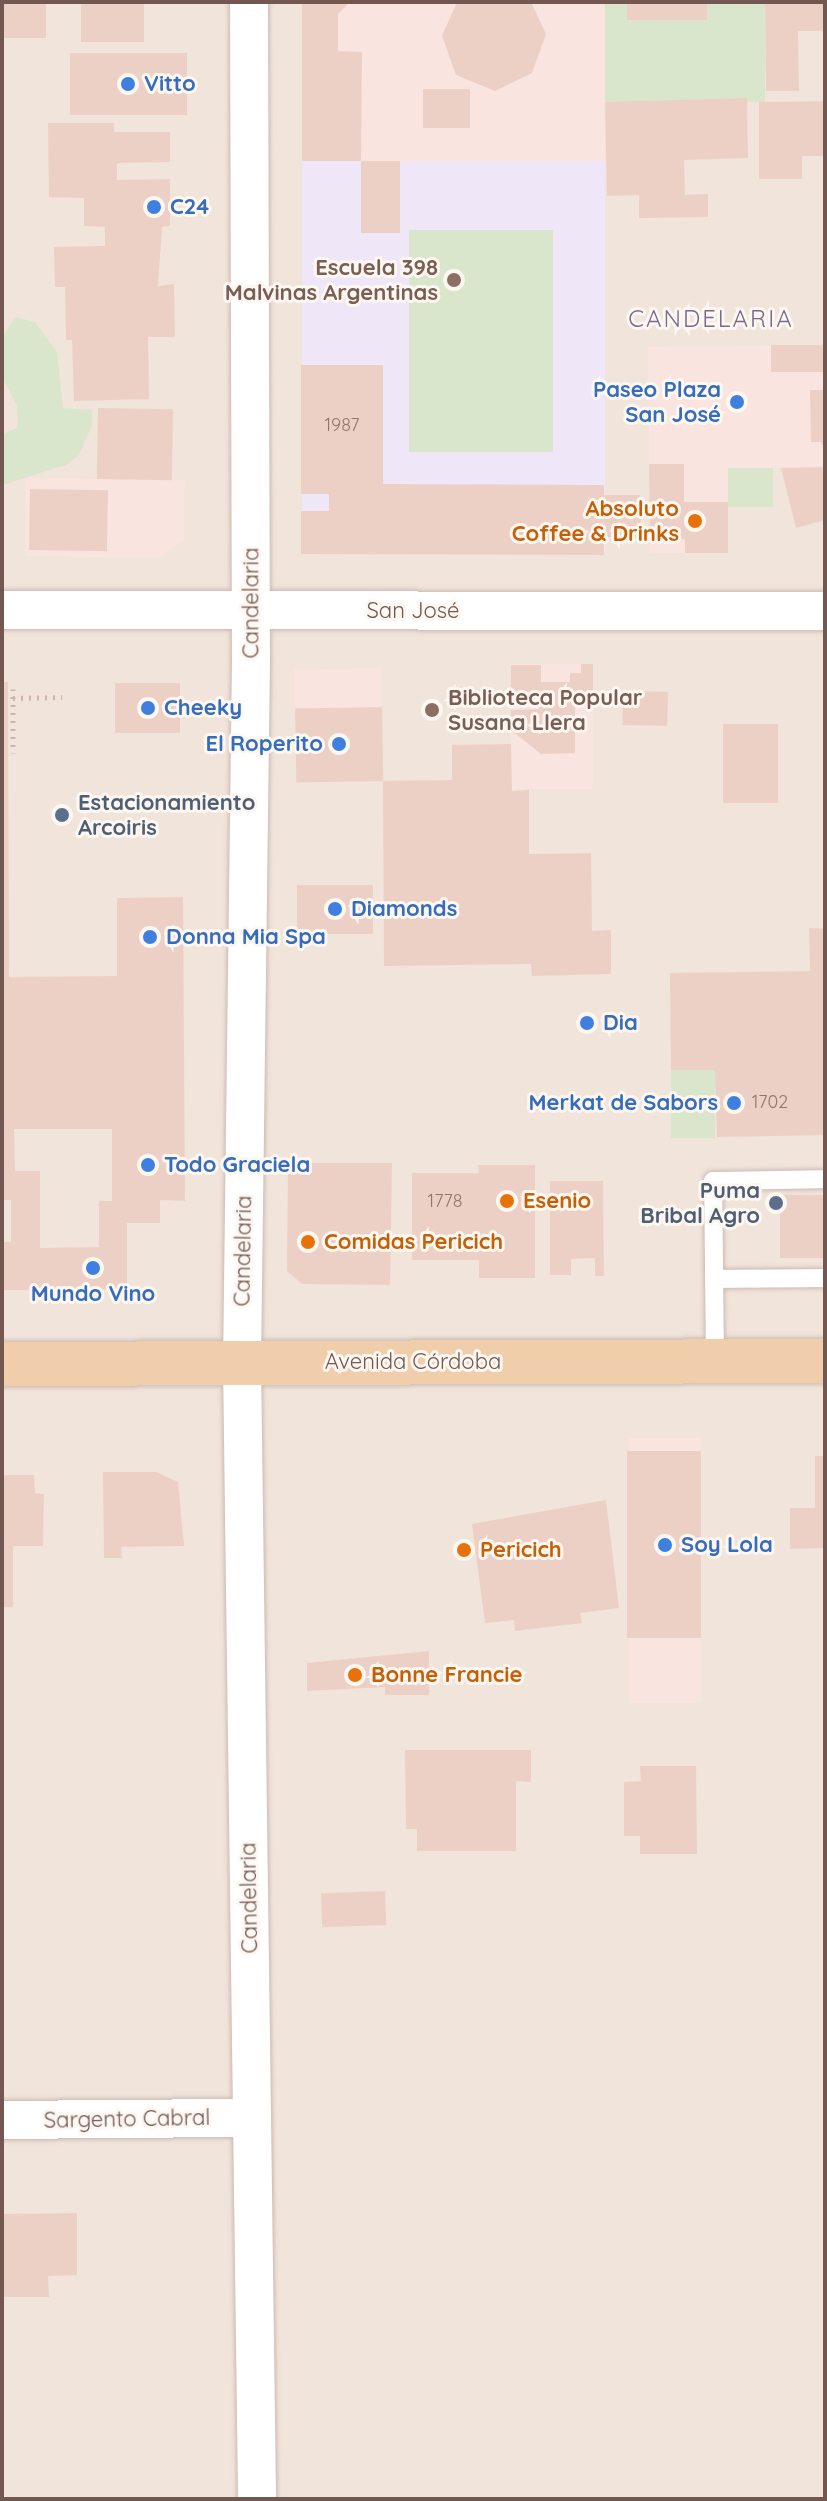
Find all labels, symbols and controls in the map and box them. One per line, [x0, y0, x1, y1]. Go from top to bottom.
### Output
place label: Vitto [144, 71, 196, 97]
marker: Vitto [119, 75, 137, 93]
place label: C24 [170, 194, 209, 220]
marker: C24 [145, 198, 163, 216]
place label: Escuela 398 Malvinas Argentinas [225, 254, 438, 306]
marker: Escuela 398 Malvinas Argentinas [445, 271, 463, 289]
district label: CANDELARIA [628, 305, 794, 333]
place label: Paseo Plaza San José [593, 376, 721, 428]
marker: Paseo Plaza San José [728, 393, 746, 411]
house number: 1987 [324, 414, 360, 436]
place label: Absoluto Coffee & Drinks [512, 495, 679, 546]
marker: Absoluto Coffee & Drinks [686, 512, 704, 530]
street label: Candelaria [238, 547, 264, 659]
street label: San José [366, 598, 460, 624]
place label: Biblioteca Popular Susana Llera [448, 684, 642, 736]
place label: Cheeky [164, 695, 242, 721]
marker: Cheeky [139, 699, 157, 717]
marker: Biblioteca Popular Susana Llera [423, 701, 441, 719]
place label: El Roperito [205, 731, 323, 757]
marker: El Roperito [330, 735, 348, 753]
place label: Estacionamiento Arcoiris [78, 789, 255, 840]
marker: Estacionamiento Arcoiris [53, 806, 71, 824]
place label: Diamonds [351, 896, 457, 922]
marker: Diamonds [326, 900, 344, 918]
place label: Donna Mia Spa [166, 924, 326, 950]
marker: Donna Mia Spa [141, 928, 159, 946]
place label: Dia [603, 1010, 638, 1036]
marker: Dia [578, 1014, 596, 1032]
place label: Merkat de Sabors [528, 1090, 718, 1116]
house number: 1702 [752, 1091, 788, 1113]
marker: Merkat de Sabors [725, 1094, 743, 1112]
place label: Todo Graciela [164, 1152, 310, 1178]
marker: Todo Graciela [139, 1156, 157, 1174]
place label: Puma Bribal Agro [640, 1177, 760, 1228]
place label: Esenio [523, 1188, 591, 1214]
house number: 1778 [428, 1190, 462, 1212]
marker: Esenio [498, 1192, 516, 1210]
marker: Puma Bribal Agro [767, 1194, 785, 1212]
street label: Candelaria [229, 1195, 257, 1307]
place label: Comidas Pericich [324, 1229, 503, 1255]
marker: Comidas Pericich [299, 1233, 317, 1251]
marker: Mundo Vino [84, 1259, 102, 1277]
place label: Mundo Vino [31, 1281, 155, 1307]
street label: Avenida Córdoba [325, 1349, 501, 1375]
place label: Soy Lola [681, 1532, 773, 1558]
marker: Soy Lola [656, 1536, 674, 1554]
place label: Pericich [480, 1537, 562, 1563]
marker: Pericich [455, 1541, 473, 1559]
place label: Bonne Francie [371, 1662, 522, 1688]
marker: Bonne Francie [346, 1666, 364, 1684]
street label: Candelaria [235, 1842, 263, 1954]
street label: Sargento Cabral [44, 2104, 210, 2134]

